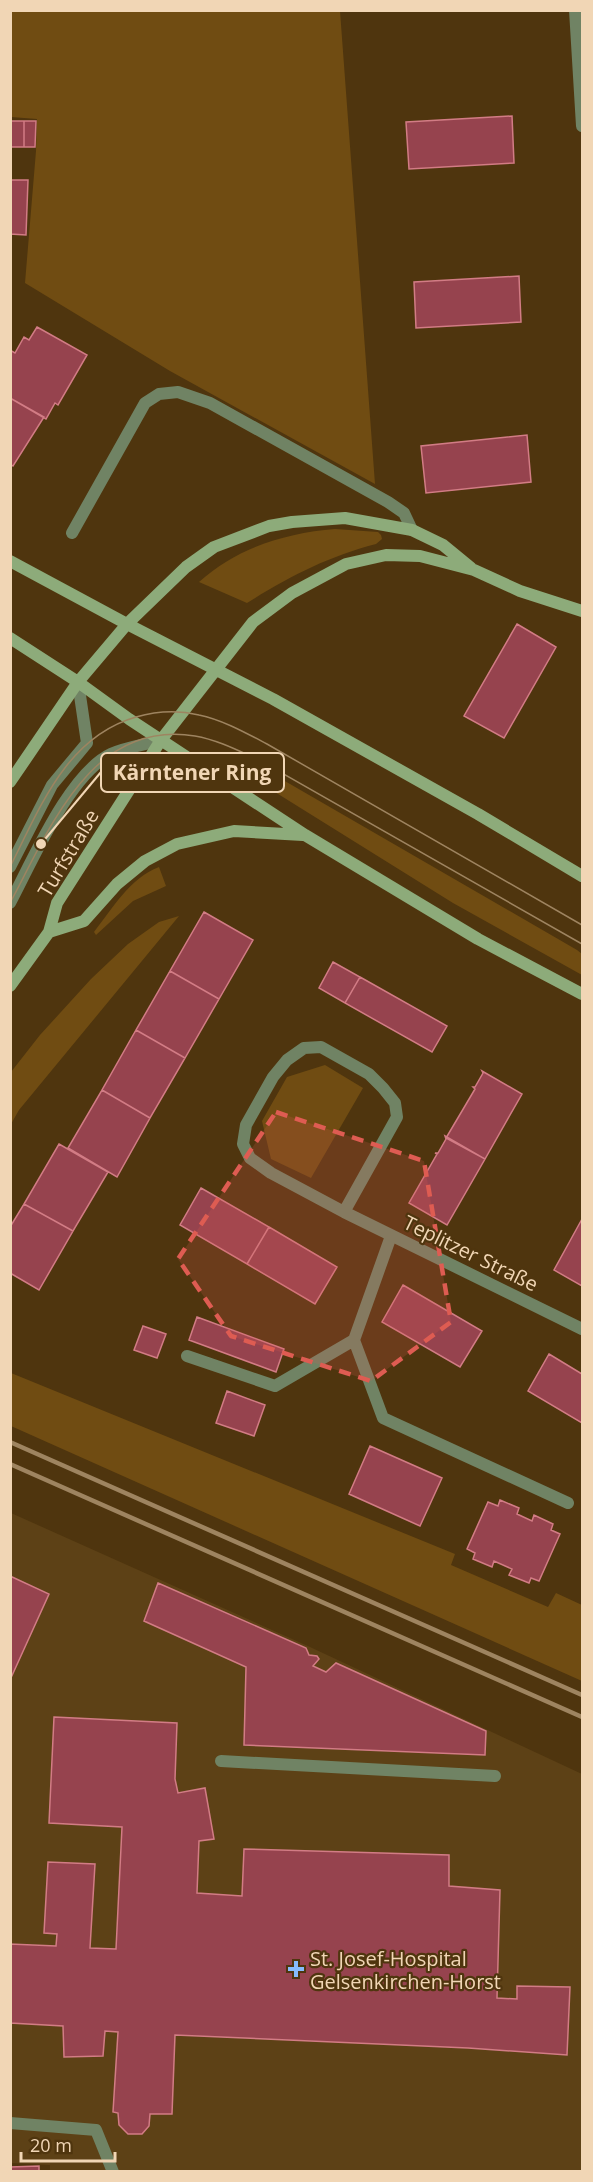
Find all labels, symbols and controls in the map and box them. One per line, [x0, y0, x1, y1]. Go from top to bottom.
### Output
callout: Kärntener Ring [101, 753, 284, 792]
text: Kärntener Ring [113, 758, 271, 786]
street label: Turfstraße [31, 804, 105, 902]
street label: Teplitzer Straße [399, 1209, 543, 1297]
place label: St. Josef-Hospital Gelsenkirchen-Horst [310, 1945, 501, 1995]
marker: St. Josef-Hospital Gelsenkirchen-Horst [287, 1960, 305, 1978]
scale bar [21, 2125, 116, 2163]
text: 20 m [30, 2133, 72, 2157]

